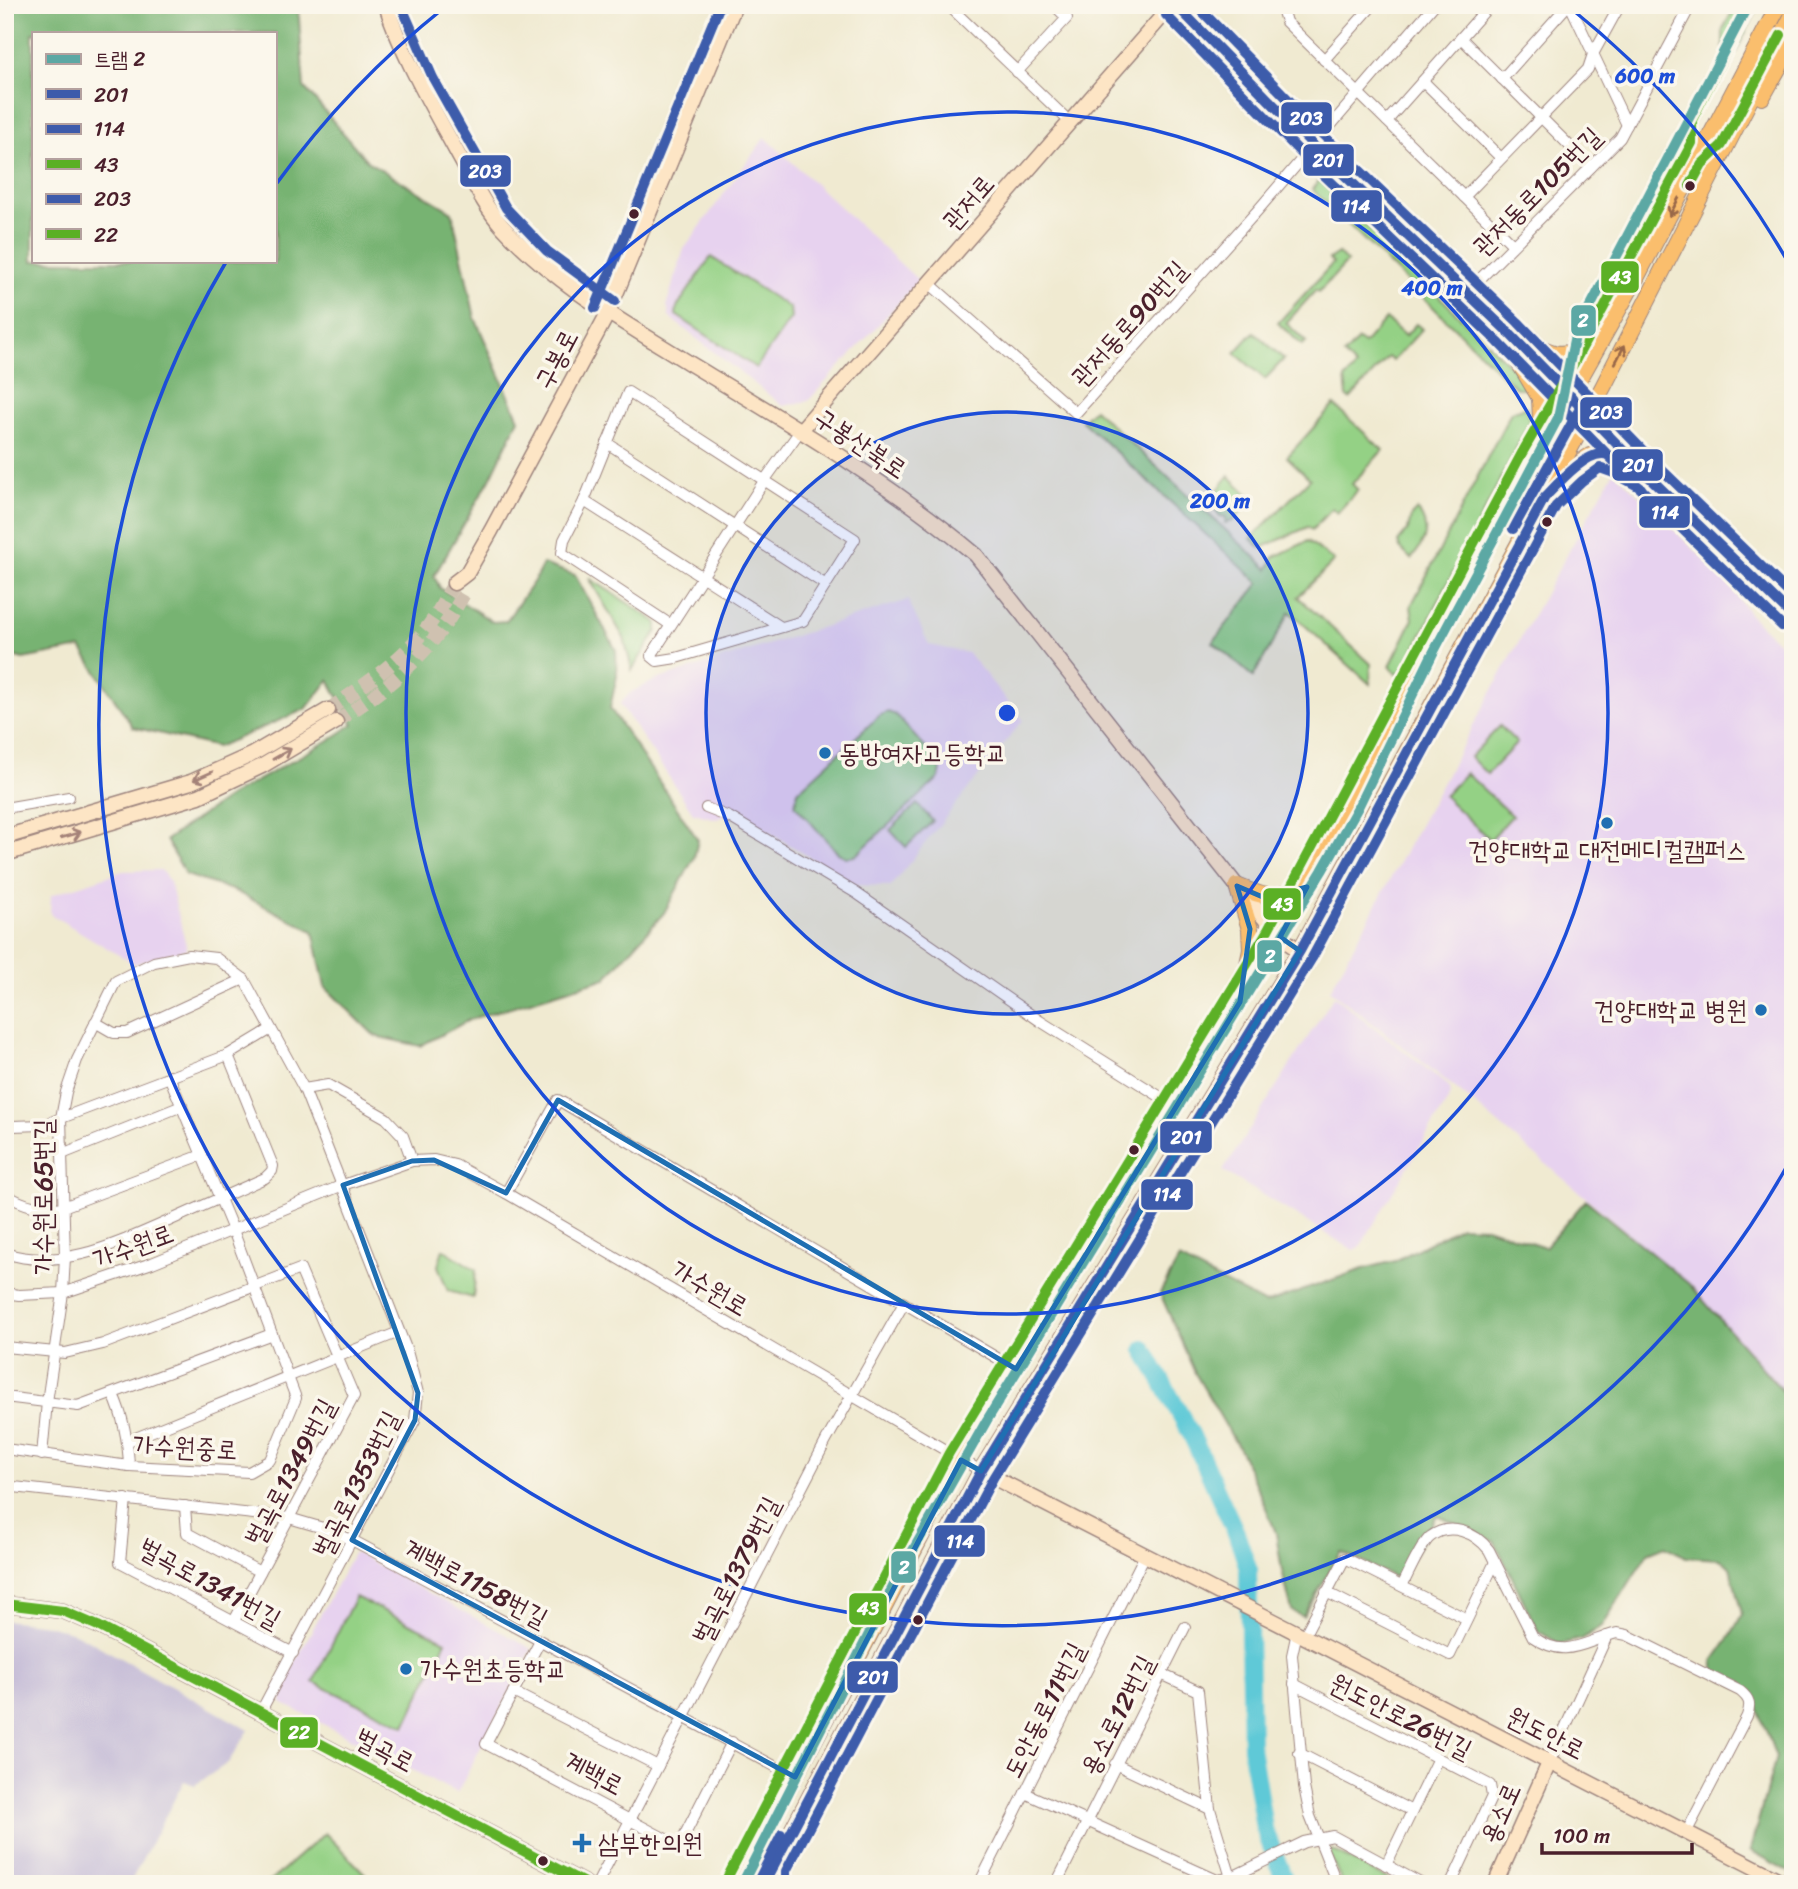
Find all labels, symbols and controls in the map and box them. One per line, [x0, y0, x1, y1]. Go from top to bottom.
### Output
legend [32, 32, 276, 262]
text: 트램 2 [94, 40, 145, 78]
text: 600 m [1614, 57, 1676, 95]
text: 201 [94, 76, 128, 114]
line badge: 203 [1280, 101, 1333, 135]
text: 203 [1288, 102, 1323, 135]
text: 114 [94, 110, 125, 148]
street label: 관저동로105번길 [1461, 115, 1613, 267]
line badge: 201 [1302, 143, 1355, 177]
text: 201 [1311, 144, 1344, 177]
text: 43 [94, 146, 119, 184]
line badge: 203 [459, 154, 512, 188]
text: 203 [467, 155, 502, 188]
street label: 관저로 [930, 163, 1006, 241]
unlabelled marker [1683, 179, 1697, 193]
text: 203 [94, 180, 131, 218]
line badge: 114 [1330, 189, 1383, 223]
text: 114 [1342, 190, 1370, 223]
one-way arrow [1667, 196, 1681, 216]
unlabelled marker [627, 207, 641, 221]
text: 22 [94, 216, 118, 254]
street label: 관저동로90번길 [1059, 249, 1199, 397]
line badge: 43 [1600, 260, 1640, 294]
text: 43 [1608, 261, 1632, 294]
text: 400 m [1400, 269, 1463, 307]
line badge: 2 [1570, 304, 1597, 337]
text: 2 [1577, 304, 1589, 337]
street label: 구봉로 [521, 320, 591, 398]
one-way arrow [1614, 344, 1627, 365]
street label: 구봉산북로 [805, 395, 917, 491]
line badge: 203 [1579, 396, 1633, 429]
text: 203 [1588, 396, 1623, 429]
line badge: 201 [1611, 448, 1664, 482]
text: 201 [1621, 449, 1654, 482]
text: 200 m [1189, 482, 1251, 520]
line badge: 114 [1638, 495, 1691, 529]
text: 114 [1651, 496, 1679, 529]
unlabelled marker [1540, 515, 1554, 529]
centre of rings [995, 701, 1019, 725]
place label: 동방여자고등학교 [839, 730, 1006, 776]
marker: 동방여자고등학교 [817, 745, 833, 761]
one-way arrow [272, 747, 292, 761]
one-way arrow [193, 770, 214, 783]
marker: 건양대학교 대전메디컬캠퍼스 [1599, 815, 1615, 831]
place label: 건양대학교 대전메디컬캠퍼스 [1468, 827, 1746, 873]
one-way arrow [59, 828, 82, 841]
line badge: 43 [1262, 887, 1302, 921]
text: 43 [1270, 888, 1294, 921]
line badge: 2 [1256, 939, 1283, 973]
text: 2 [1264, 940, 1276, 973]
place label: 건양대학교 병원 [1594, 987, 1747, 1033]
marker: 건양대학교 병원 [1753, 1002, 1769, 1018]
street label: 가수원로65번길 [20, 1119, 66, 1275]
line badge: 201 [1159, 1120, 1213, 1154]
text: 201 [1169, 1121, 1202, 1154]
unlabelled marker [1127, 1143, 1141, 1157]
line badge: 114 [1140, 1178, 1194, 1211]
text: 114 [1153, 1178, 1181, 1211]
street label: 가수원로 [86, 1210, 180, 1282]
street label: 가수원로 [662, 1247, 758, 1329]
street label: 벌곡로1349번길 [232, 1390, 348, 1554]
street label: 벌곡로1353번길 [299, 1402, 413, 1566]
street label: 가수원중로 [132, 1421, 238, 1473]
street label: 벌곡로1379번길 [679, 1488, 793, 1652]
line badge: 114 [933, 1524, 986, 1558]
street label: 벌곡로1341번길 [130, 1525, 290, 1641]
street label: 계백로1158번길 [395, 1525, 557, 1641]
text: 114 [946, 1525, 974, 1558]
line badge: 2 [890, 1550, 917, 1584]
text: 2 [898, 1551, 910, 1584]
line badge: 43 [848, 1592, 888, 1626]
text: 43 [856, 1592, 880, 1625]
unlabelled marker [911, 1613, 925, 1627]
street label: 도안동로11번길 [990, 1634, 1098, 1786]
place label: 가수원초등학교 [420, 1646, 566, 1692]
street label: 용소로12번길 [1067, 1646, 1167, 1784]
line badge: 201 [846, 1660, 899, 1694]
street label: 원도안로26번길 [1321, 1660, 1481, 1772]
marker: 가수원초등학교 [398, 1661, 414, 1677]
text: 201 [856, 1661, 889, 1694]
street label: 원도안로 [1498, 1694, 1594, 1772]
street label: 벌곡로 [346, 1715, 424, 1785]
line badge: 22 [279, 1716, 319, 1749]
text: 22 [287, 1716, 310, 1749]
street label: 계백로 [555, 1738, 633, 1808]
street label: 용소로 [1466, 1775, 1534, 1851]
scale bar [1542, 1812, 1693, 1856]
text: 100 m [1553, 1817, 1610, 1855]
place label: 삼부한의원 [598, 1820, 703, 1866]
marker: 삼부한의원 [572, 1833, 592, 1853]
unlabelled marker [536, 1854, 550, 1868]

